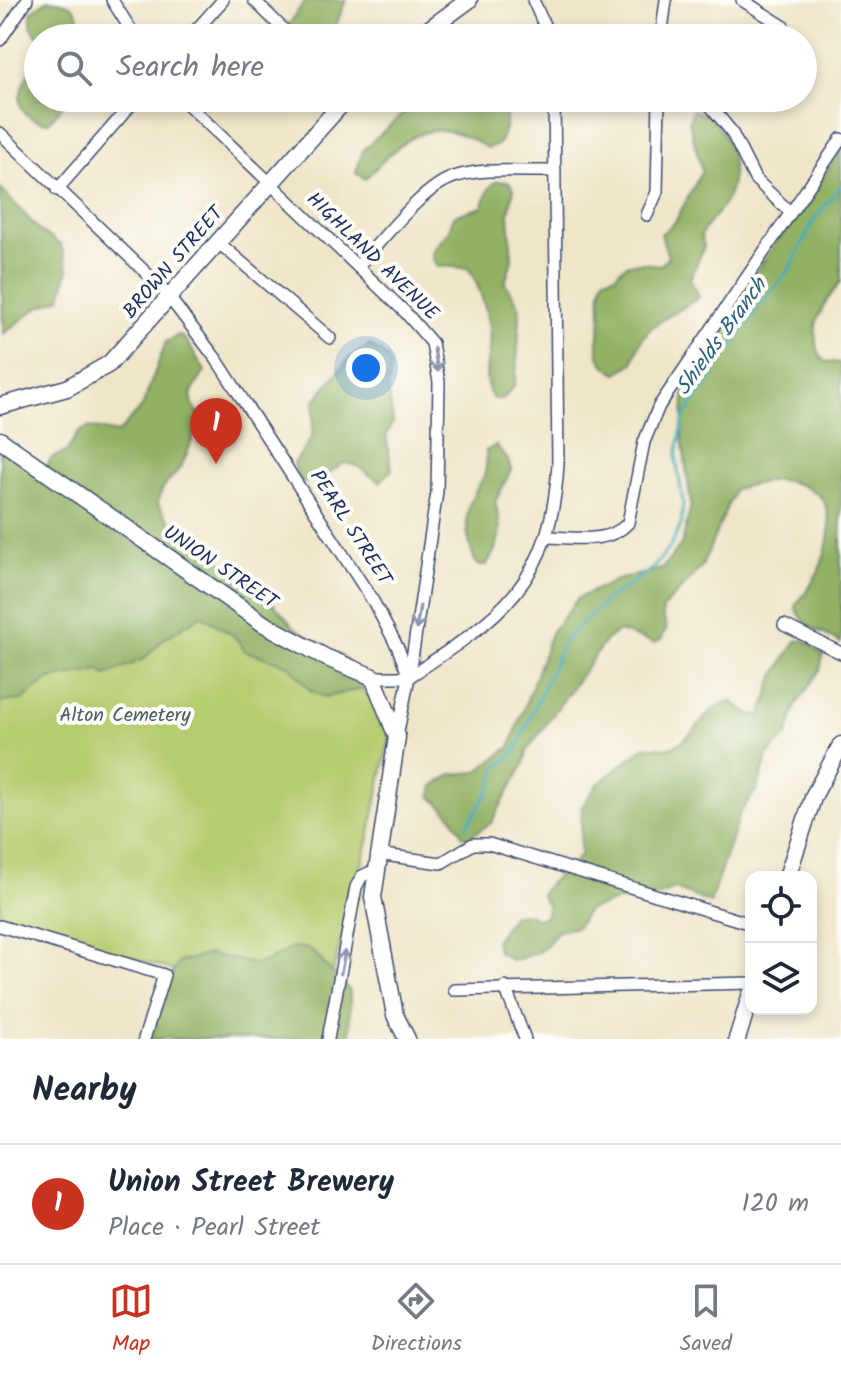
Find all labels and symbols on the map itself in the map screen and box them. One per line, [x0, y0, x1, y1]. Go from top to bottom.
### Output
street label: HIGHLAND AVENUE [298, 185, 447, 330]
street label: BROWN STREET [116, 198, 234, 327]
water label: Shields Branch [667, 269, 778, 403]
one-way arrow [429, 347, 444, 372]
your location [346, 348, 386, 388]
pin: 1 [190, 398, 242, 464]
street label: PEARL STREET [301, 464, 401, 594]
street label: UNION STREET [156, 518, 286, 620]
one-way arrow [410, 605, 425, 630]
park label: Alton Cemetery [59, 700, 191, 732]
one-way arrow [336, 950, 351, 976]

